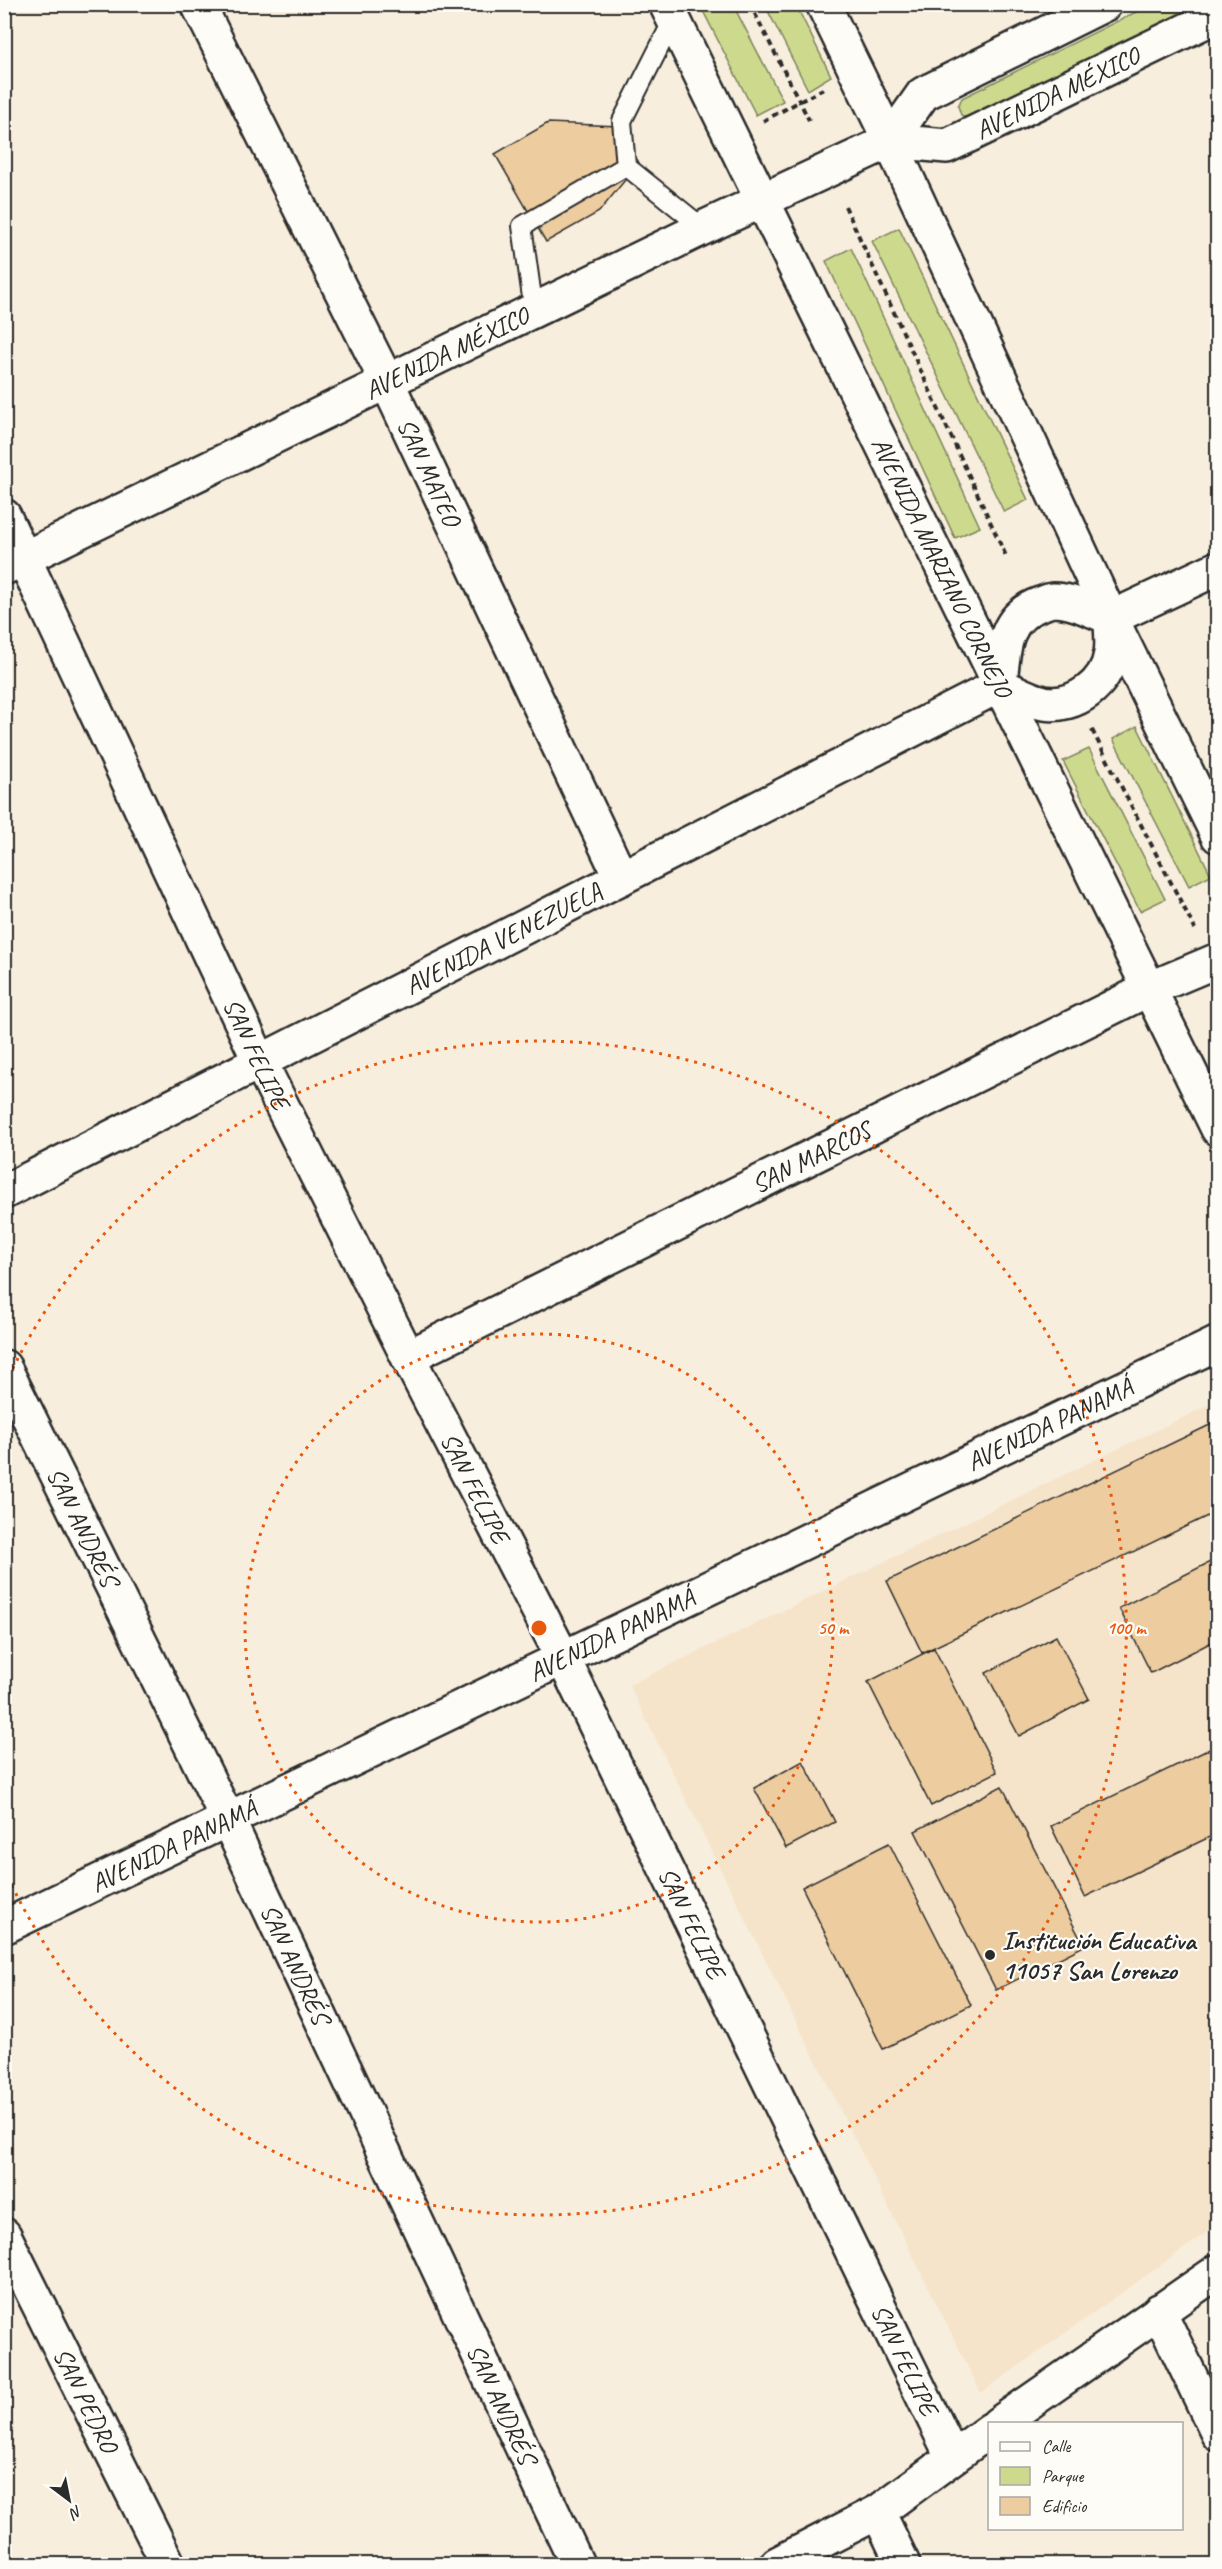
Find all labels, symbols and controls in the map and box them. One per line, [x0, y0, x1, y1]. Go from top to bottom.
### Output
street label: AVENIDA MÉXICO [970, 38, 1148, 147]
street label: AVENIDA MÉXICO [359, 298, 537, 407]
street label: SAN MATEO [389, 413, 470, 534]
street label: AVENIDA MARIANO CORNEJO [864, 432, 1021, 705]
street label: AVENIDA VENEZUELA [399, 874, 608, 1002]
street label: SAN FELIPE [215, 993, 299, 1118]
street label: SAN MARCOS [746, 1112, 880, 1201]
street label: AVENIDA PANAMÁ [961, 1369, 1141, 1479]
street label: SAN FELIPE [433, 1427, 518, 1551]
street label: SAN ANDRÉS [39, 1462, 128, 1597]
street label: AVENIDA PANAMÁ [523, 1580, 703, 1689]
text: 50 m [818, 1617, 850, 1639]
text: 100 m [1107, 1617, 1147, 1639]
centre of rings [529, 1618, 549, 1638]
street label: AVENIDA PANAMÁ [85, 1791, 265, 1900]
street label: SAN FELIPE [651, 1862, 734, 1987]
street label: SAN ANDRÉS [253, 1899, 339, 2034]
place label: Institución Educativa 11057 San Lorenzo [1002, 1924, 1198, 1987]
marker: Institución Educativa 11057 San Lorenzo [983, 1948, 997, 1962]
street label: SAN FELIPE [863, 2299, 947, 2424]
street label: SAN ANDRÉS [459, 2339, 546, 2474]
street label: SAN PEDRO [46, 2342, 127, 2461]
legend [988, 2422, 1183, 2530]
text: Calle [1042, 2435, 1071, 2457]
text: Parque [1042, 2465, 1084, 2487]
north arrow [39, 2470, 99, 2530]
text: Edificio [1042, 2495, 1088, 2517]
text: N [64, 2501, 86, 2525]

